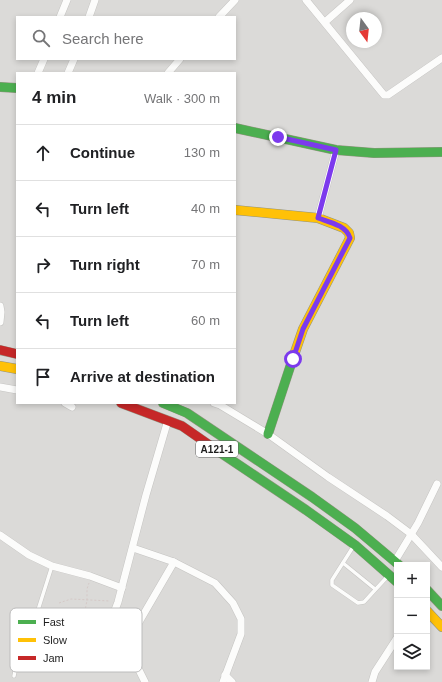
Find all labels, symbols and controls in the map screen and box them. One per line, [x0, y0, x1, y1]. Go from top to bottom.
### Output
north arrow [346, 12, 382, 48]
search box [16, 16, 236, 60]
icon: search [30, 27, 52, 49]
text: Search here [62, 30, 144, 47]
text: 4 min [32, 88, 76, 107]
text: Walk · 300 m [144, 91, 220, 106]
route end [269, 128, 287, 146]
icon: ahead [32, 142, 54, 164]
text: Continue [70, 144, 135, 161]
text: 130 m [184, 145, 220, 160]
icon: left [32, 198, 54, 220]
text: Turn left [70, 200, 129, 217]
text: 40 m [191, 201, 220, 216]
icon: right [32, 254, 54, 276]
text: Turn right [70, 256, 140, 273]
text: 70 m [191, 257, 220, 272]
icon: left [32, 310, 54, 332]
text: Turn left [70, 312, 129, 329]
text: 60 m [191, 313, 220, 328]
route start [284, 350, 302, 368]
icon: arrive [32, 366, 54, 388]
text: Arrive at destination [70, 368, 215, 385]
road number: A121-1 [196, 441, 238, 457]
map controls [394, 562, 430, 670]
button: + [394, 562, 430, 598]
button: − [394, 598, 430, 634]
legend [10, 608, 142, 672]
text: Fast [43, 616, 64, 628]
text: Slow [43, 634, 67, 646]
button: layers [394, 634, 430, 670]
text: Jam [43, 652, 64, 664]

